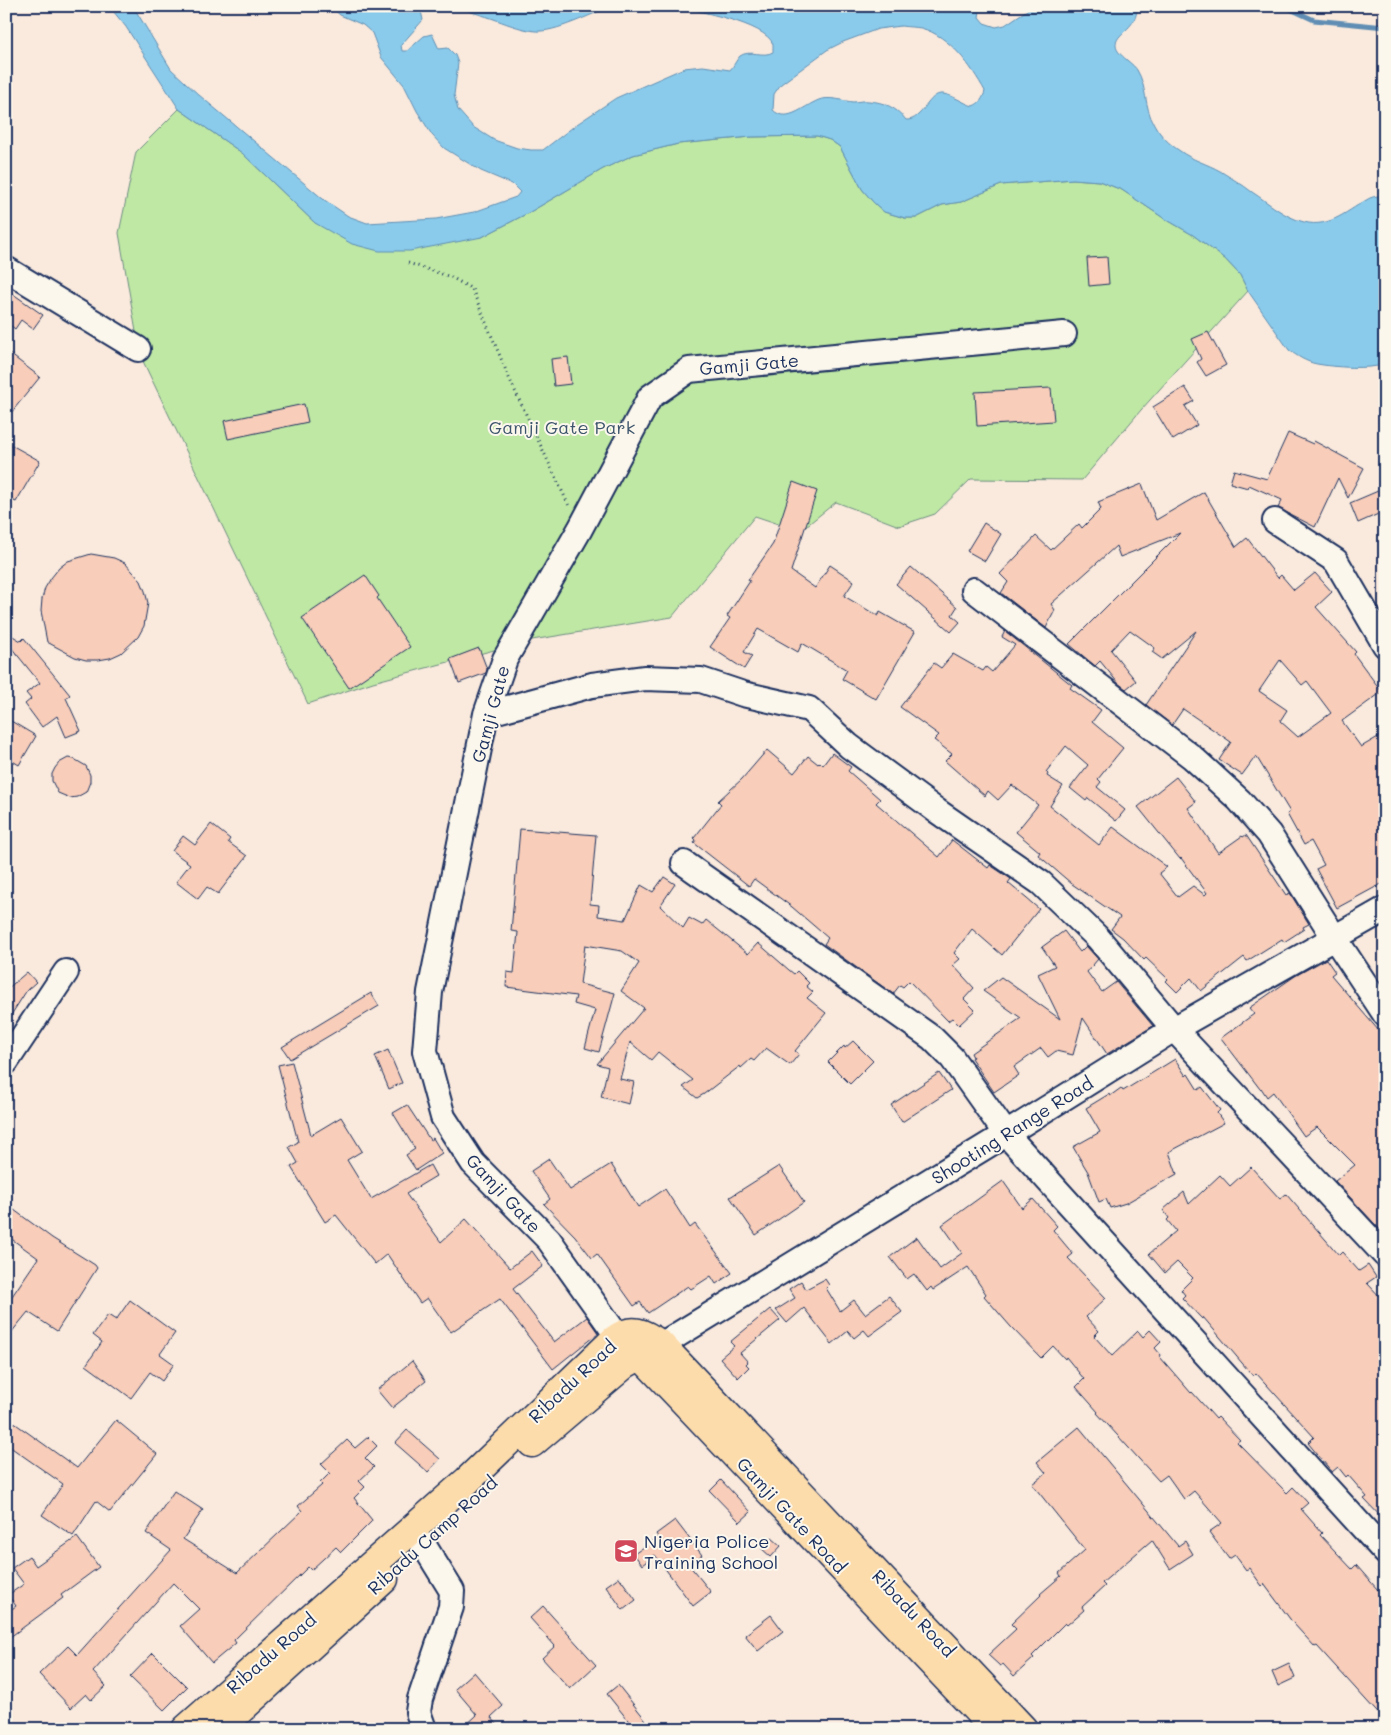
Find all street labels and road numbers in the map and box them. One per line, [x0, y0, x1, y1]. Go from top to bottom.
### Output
street label: Gamji Gate [698, 348, 800, 380]
street label: Gamji Gate [465, 663, 515, 765]
street label: Shooting Range Road [927, 1071, 1097, 1189]
street label: Gamji Gate [461, 1148, 547, 1238]
street label: Ribadu Road [523, 1334, 621, 1428]
street label: Gamji Gate Road [732, 1452, 852, 1578]
street label: Ribadu Camp Road [362, 1470, 502, 1600]
street label: Ribadu Road [867, 1564, 961, 1662]
street label: Ribadu Road [221, 1607, 321, 1699]

